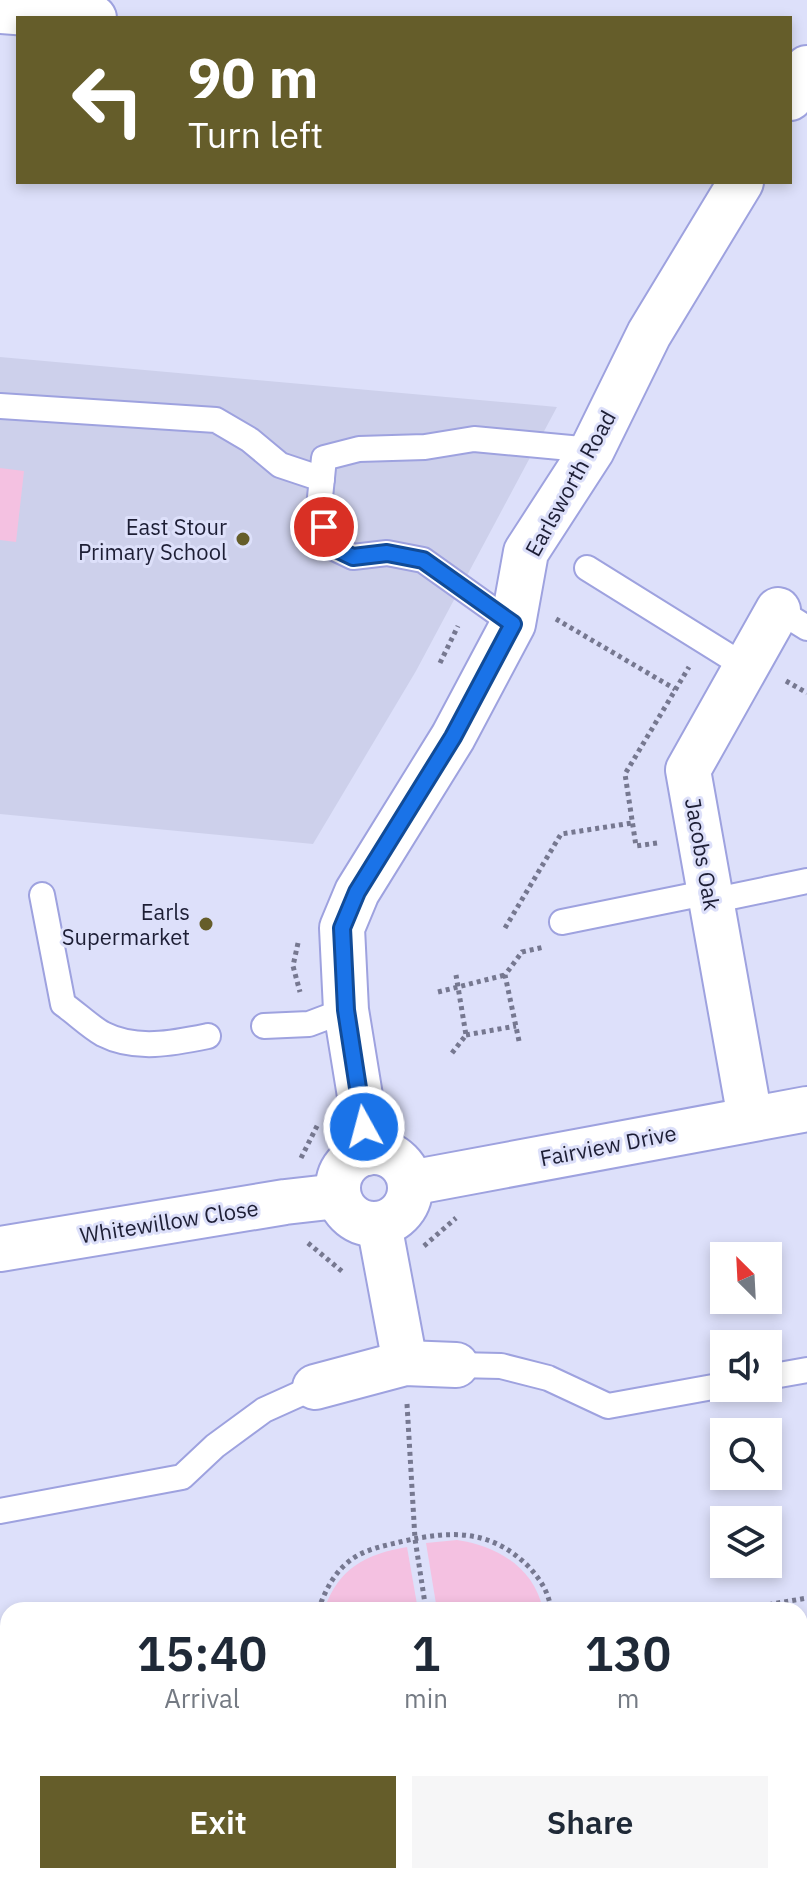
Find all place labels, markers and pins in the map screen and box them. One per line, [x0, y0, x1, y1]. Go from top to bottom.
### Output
pin [290, 493, 358, 561]
place label: East Stour Primary School [78, 512, 227, 566]
marker: East Stour Primary School [234, 530, 252, 548]
place label: Earls Supermarket [62, 897, 190, 951]
marker: Earls Supermarket [197, 915, 215, 933]

